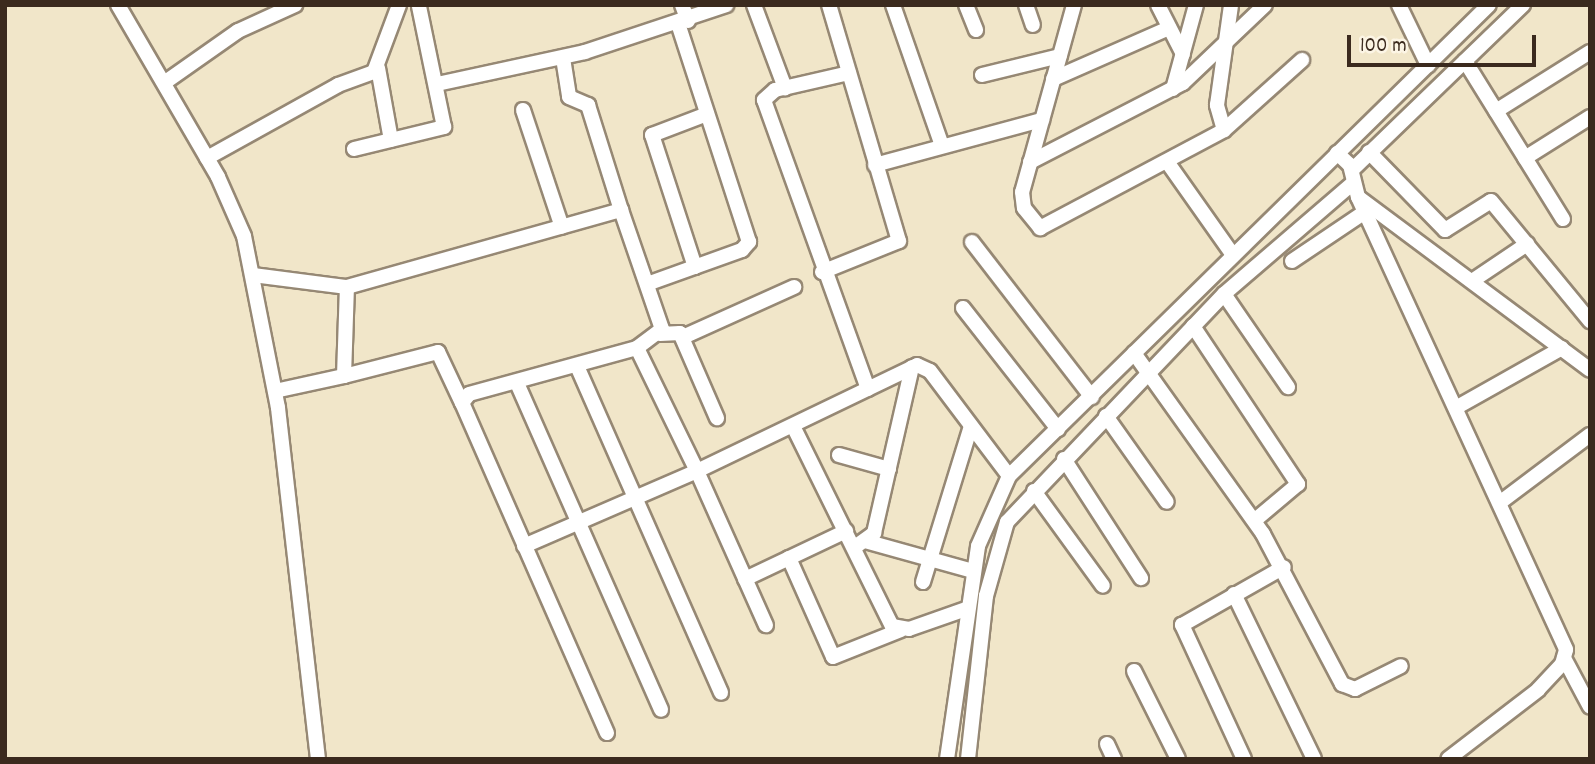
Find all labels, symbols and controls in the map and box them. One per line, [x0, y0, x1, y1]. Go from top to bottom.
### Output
scale bar [1350, 21, 1539, 65]
text: 100 m [1360, 32, 1407, 62]

